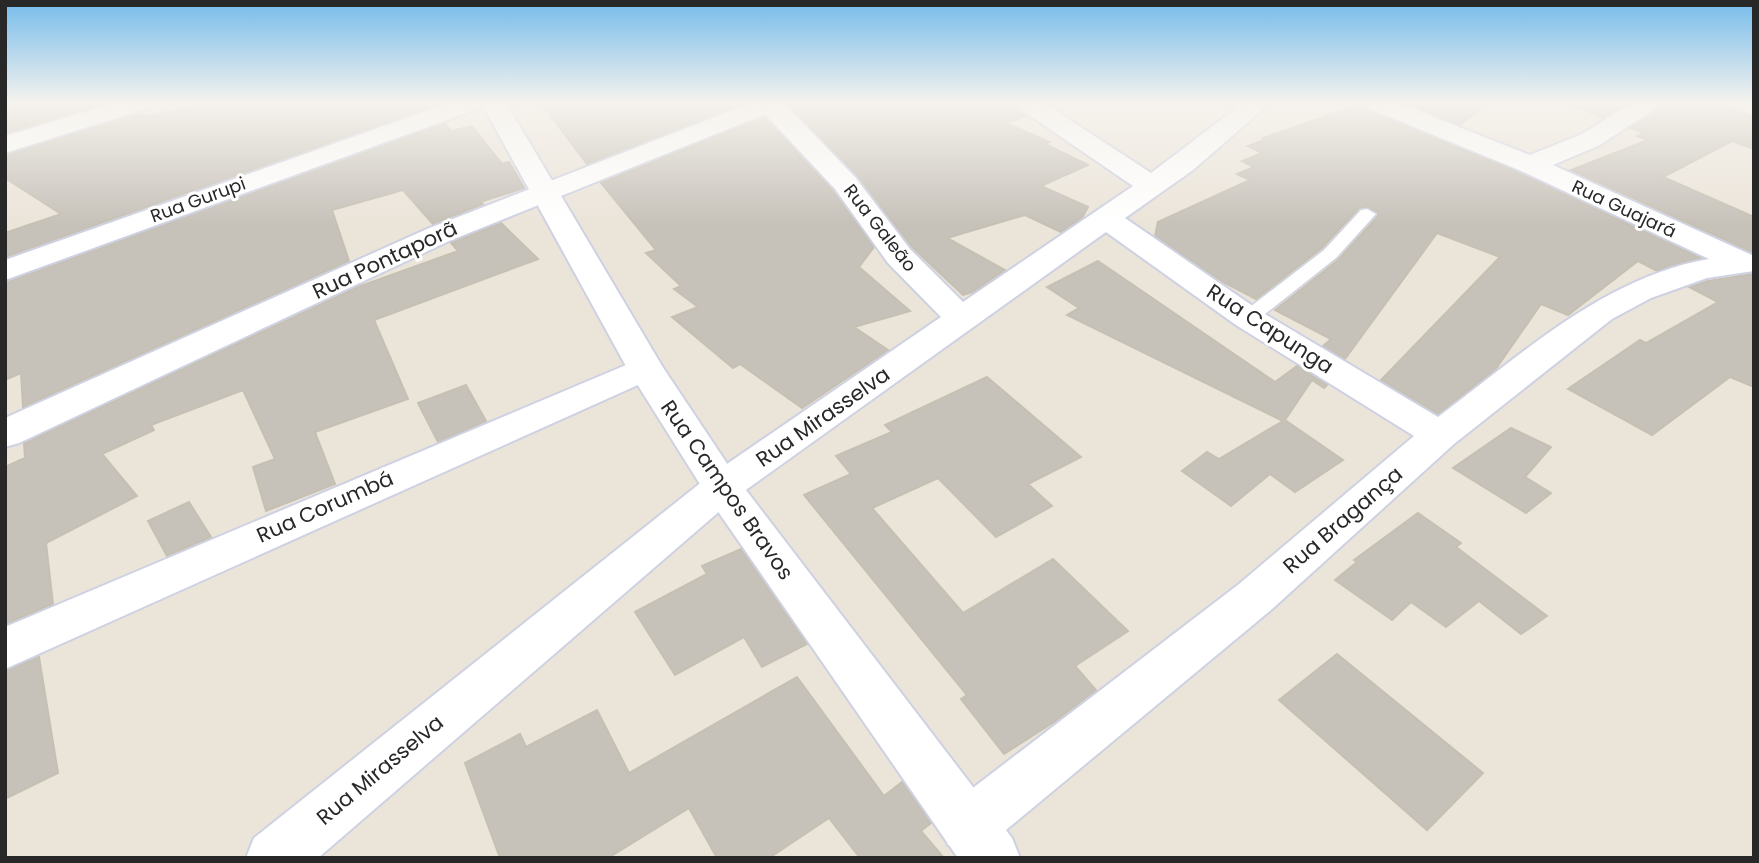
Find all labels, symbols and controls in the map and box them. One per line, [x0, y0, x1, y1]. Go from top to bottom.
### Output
street label: Rua Gurupi [147, 171, 249, 228]
street label: Rua Guajará [1568, 173, 1681, 244]
street label: Rua Galeão [838, 179, 923, 277]
street label: Rua Pontaporã [308, 213, 462, 306]
street label: Rua Capunga [1201, 277, 1339, 380]
street label: Rua Mirasselva [750, 360, 895, 474]
street label: Rua Campos Bravos [654, 394, 800, 585]
street label: Rua Bragança [1277, 460, 1409, 580]
street label: Rua Corumbá [252, 463, 398, 550]
street label: Rua Mirasselva [310, 708, 449, 831]

